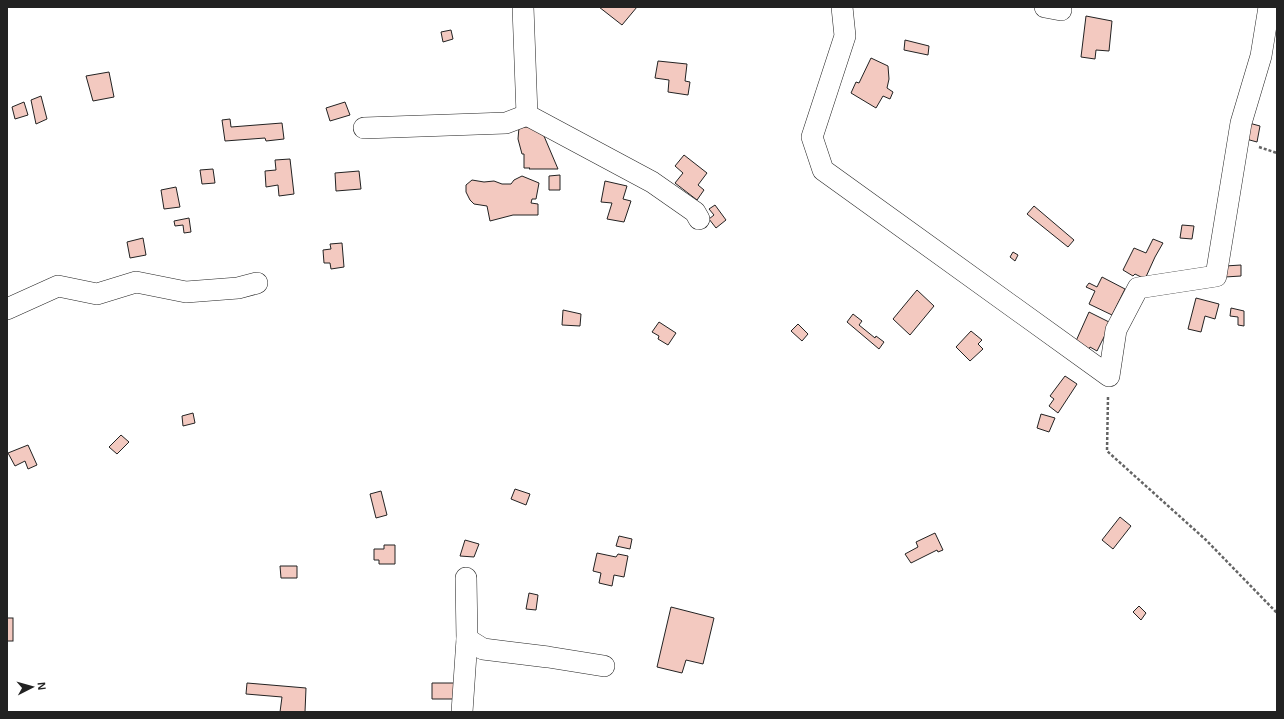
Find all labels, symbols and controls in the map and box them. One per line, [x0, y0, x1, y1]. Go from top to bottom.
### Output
north arrow [12, 667, 52, 707]
text: N [36, 681, 48, 691]

